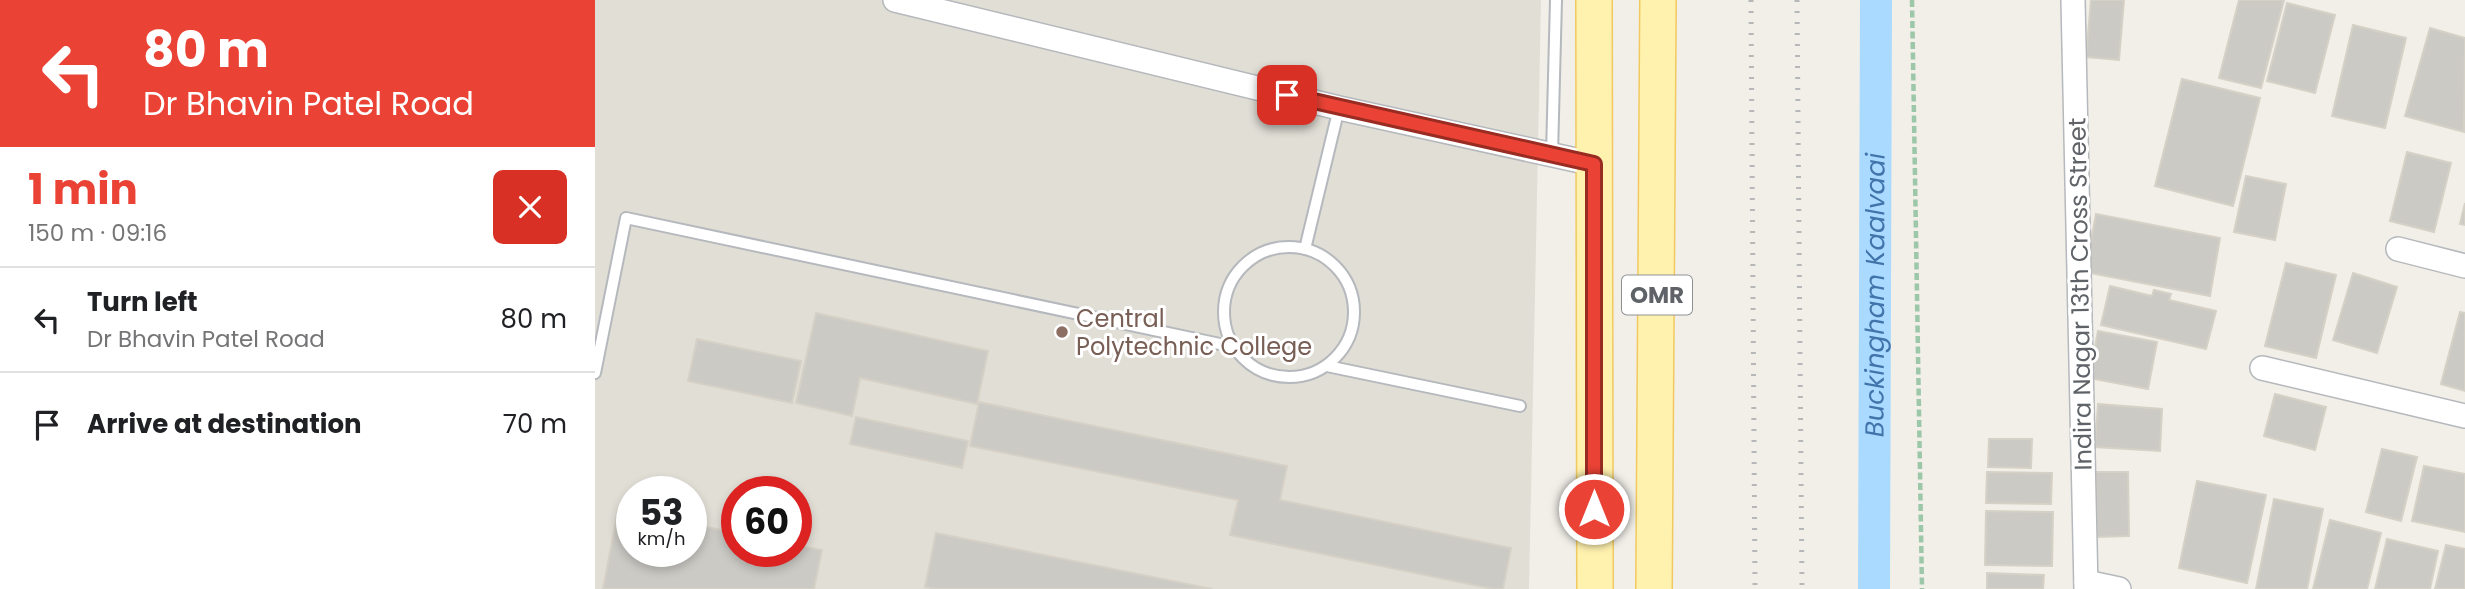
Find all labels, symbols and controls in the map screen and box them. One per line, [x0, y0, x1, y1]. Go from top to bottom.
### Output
text: 80 m [143, 16, 269, 84]
icon: left [28, 28, 119, 119]
pin [1257, 65, 1317, 125]
icon: arrive [1268, 76, 1306, 114]
text: Dr Bhavin Patel Road [143, 81, 474, 126]
street label: Indira Nagar 13th Cross Street [2060, 117, 2100, 471]
water label: Buckingham Kaalvaai [1857, 152, 1893, 437]
text: 1 min [28, 160, 138, 219]
button: close [493, 170, 567, 244]
text: 150 m · 09:16 [28, 217, 167, 249]
road number: OMR [1622, 276, 1692, 314]
text: Turn left [87, 284, 198, 320]
icon: left [28, 301, 66, 339]
text: 80 m [501, 301, 567, 337]
place label: Central Polytechnic College [1076, 302, 1312, 363]
text: Dr Bhavin Patel Road [87, 323, 325, 355]
marker: Central Polytechnic College [1054, 324, 1070, 340]
icon: arrive [28, 406, 66, 444]
text: Arrive at destination [87, 406, 362, 442]
text: 70 m [503, 406, 567, 442]
position arrow [1557, 472, 1631, 546]
speed limit sign: 60 [721, 476, 812, 567]
text: 53 [640, 488, 683, 537]
text: km/h [638, 526, 685, 551]

